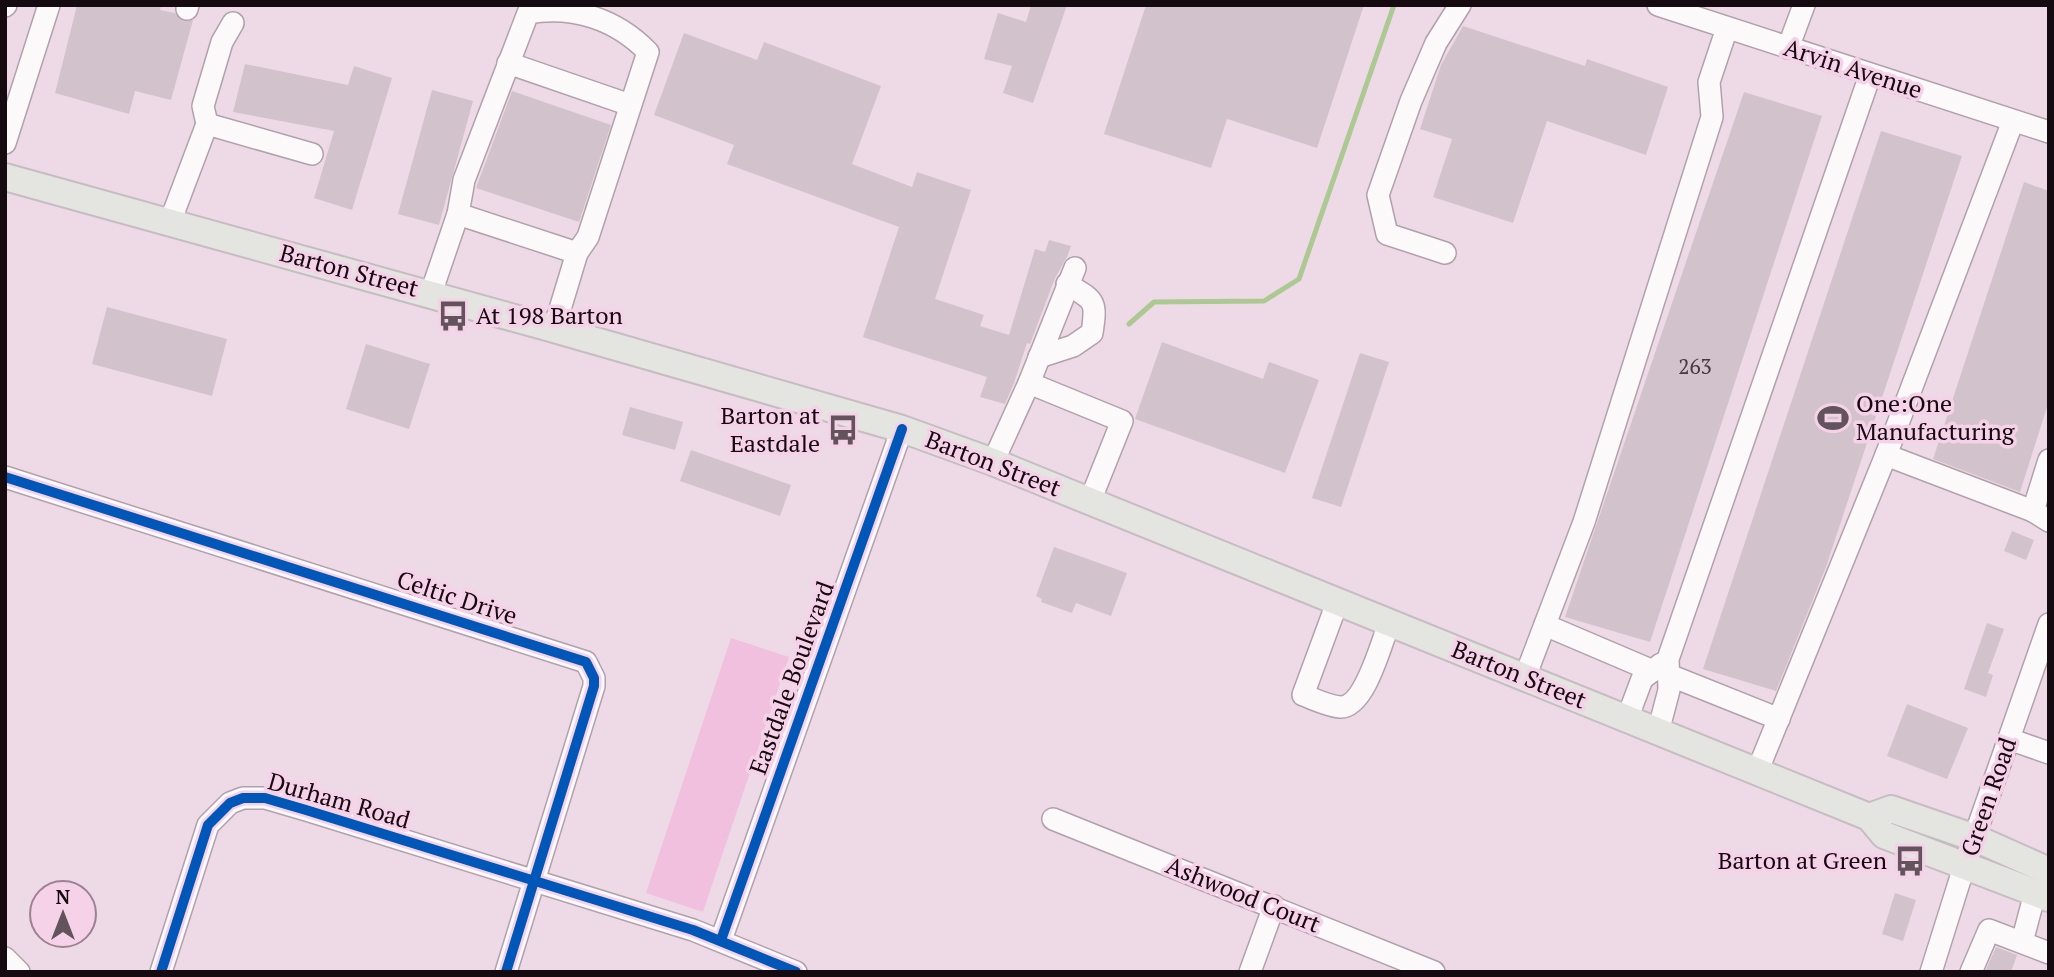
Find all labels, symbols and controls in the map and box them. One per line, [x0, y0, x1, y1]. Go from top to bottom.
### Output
street label: Arvin Avenue [1780, 31, 1927, 105]
street label: Barton Street [276, 236, 422, 304]
bus stop icon: At 198 Barton [436, 299, 470, 333]
place label: At 198 Barton [476, 299, 623, 331]
house number: 263 [1678, 352, 1712, 380]
place label: One:One Manufacturing [1856, 387, 2015, 447]
place label: Barton at Eastdale [721, 399, 820, 459]
sports icon: One:One Manufacturing [1816, 401, 1850, 435]
bus stop icon: Barton at Eastdale [826, 413, 860, 447]
street label: Barton Street [921, 423, 1066, 504]
street label: Celtic Drive [393, 563, 521, 632]
street label: Eastdale Boulevard [741, 577, 841, 779]
street label: Barton Street [1447, 633, 1591, 716]
street label: Green Road [1953, 733, 2023, 860]
street label: Durham Road [265, 764, 414, 836]
place label: Barton at Green [1718, 844, 1887, 876]
bus stop icon: Barton at Green [1893, 844, 1927, 878]
street label: Ashwood Court [1161, 849, 1325, 940]
north arrow [28, 879, 98, 949]
text: N [56, 884, 71, 909]

